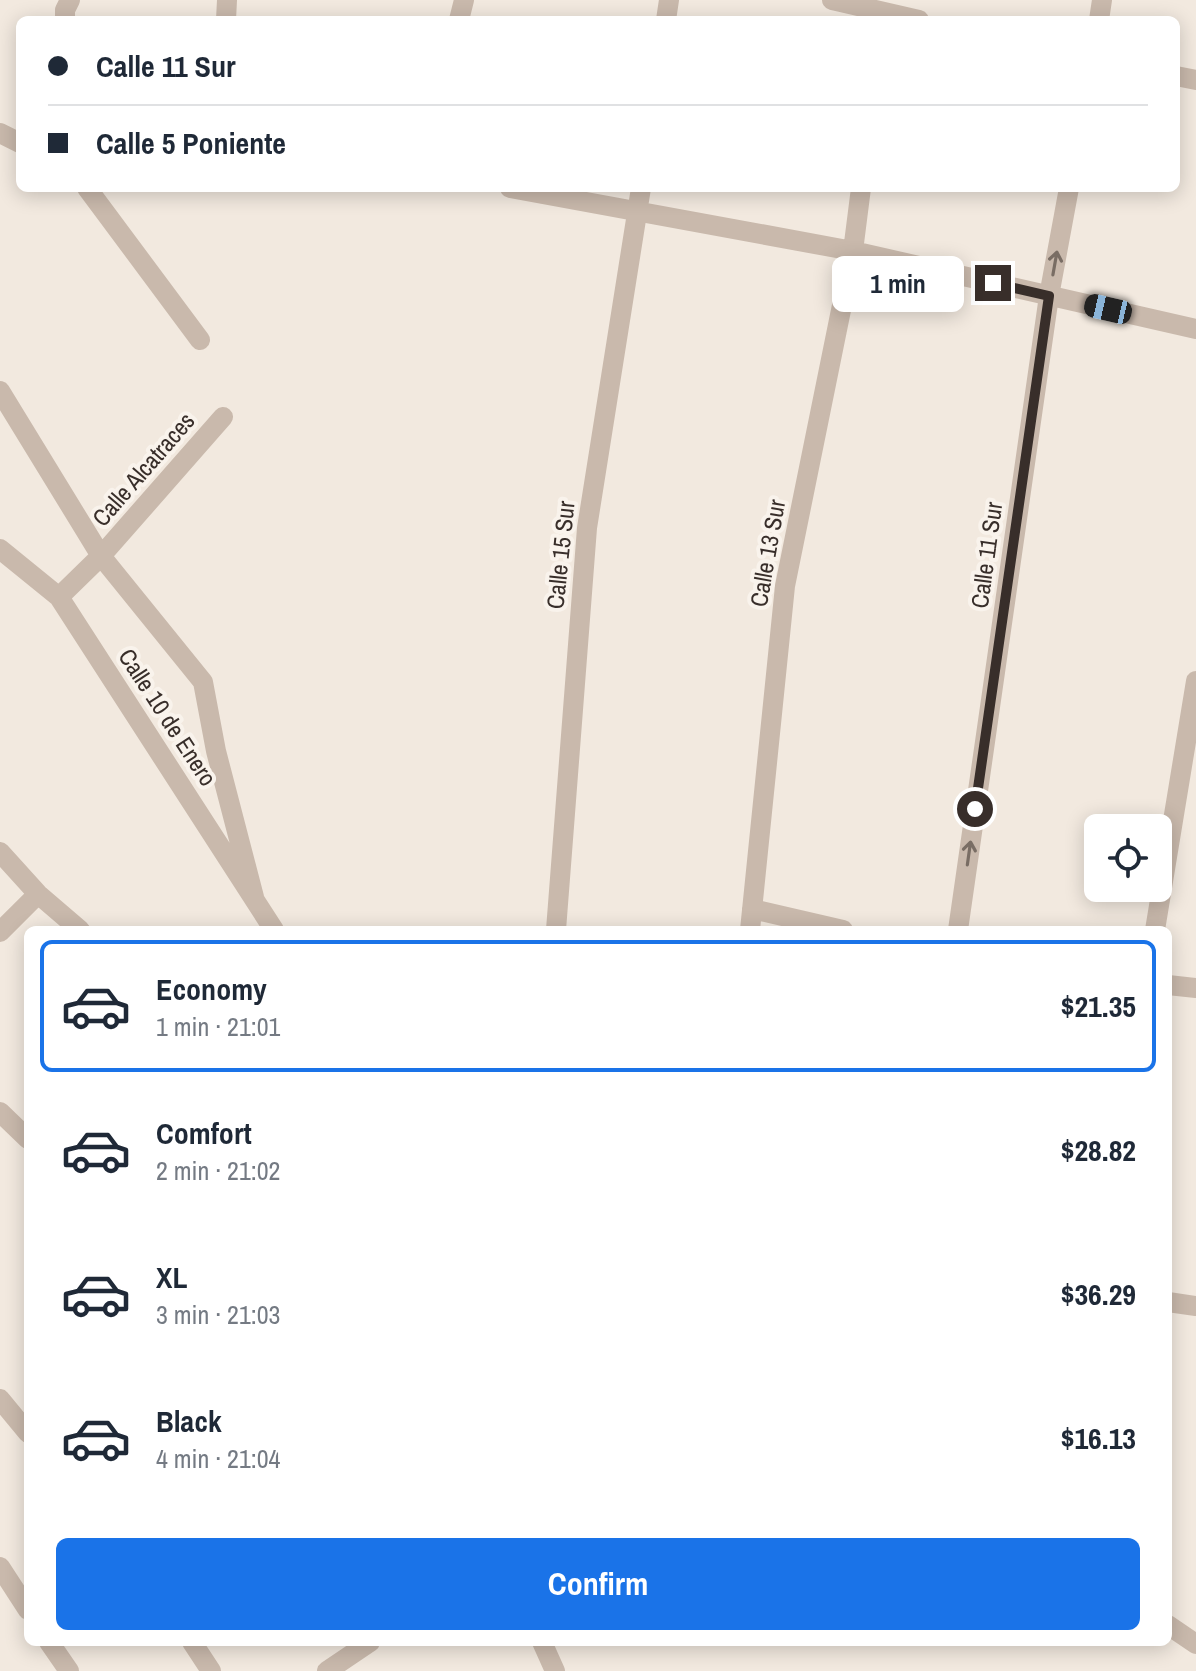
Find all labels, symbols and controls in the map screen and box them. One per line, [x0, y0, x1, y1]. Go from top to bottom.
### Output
text: Calle 11 Sur [96, 46, 236, 86]
text: Calle 5 Poniente [96, 123, 286, 163]
one-way arrow [1049, 251, 1064, 276]
callout: 1 min [833, 255, 965, 311]
route end [975, 265, 1011, 301]
text: 1 min [870, 266, 926, 301]
car [1082, 292, 1134, 326]
street label: Calle Alcatraces [85, 405, 201, 533]
street label: Calle 13 Sur [742, 496, 792, 609]
street label: Calle 15 Sur [538, 499, 582, 611]
street label: Calle 11 Sur [963, 499, 1009, 610]
street label: Calle 10 de Enero [112, 642, 224, 792]
route start [957, 791, 993, 827]
map controls [1084, 814, 1172, 902]
button: locate [1084, 814, 1172, 902]
one-way arrow [962, 841, 977, 866]
text: Economy [156, 969, 267, 1009]
icon: car [60, 970, 132, 1042]
text: $21.35 [1061, 986, 1136, 1026]
text: 1 min · 21:01 [156, 1009, 280, 1044]
text: Comfort [156, 1113, 252, 1153]
icon: car [60, 1114, 132, 1186]
text: $28.82 [1061, 1130, 1136, 1170]
text: 2 min · 21:02 [156, 1153, 280, 1188]
text: XL [156, 1257, 187, 1297]
icon: car [60, 1258, 132, 1330]
text: $36.29 [1061, 1274, 1136, 1314]
text: 3 min · 21:03 [156, 1297, 280, 1332]
text: Black [156, 1401, 222, 1441]
icon: car [60, 1402, 132, 1474]
text: $16.13 [1061, 1418, 1136, 1458]
text: 4 min · 21:04 [156, 1441, 280, 1476]
button: Confirm [56, 1538, 1140, 1630]

